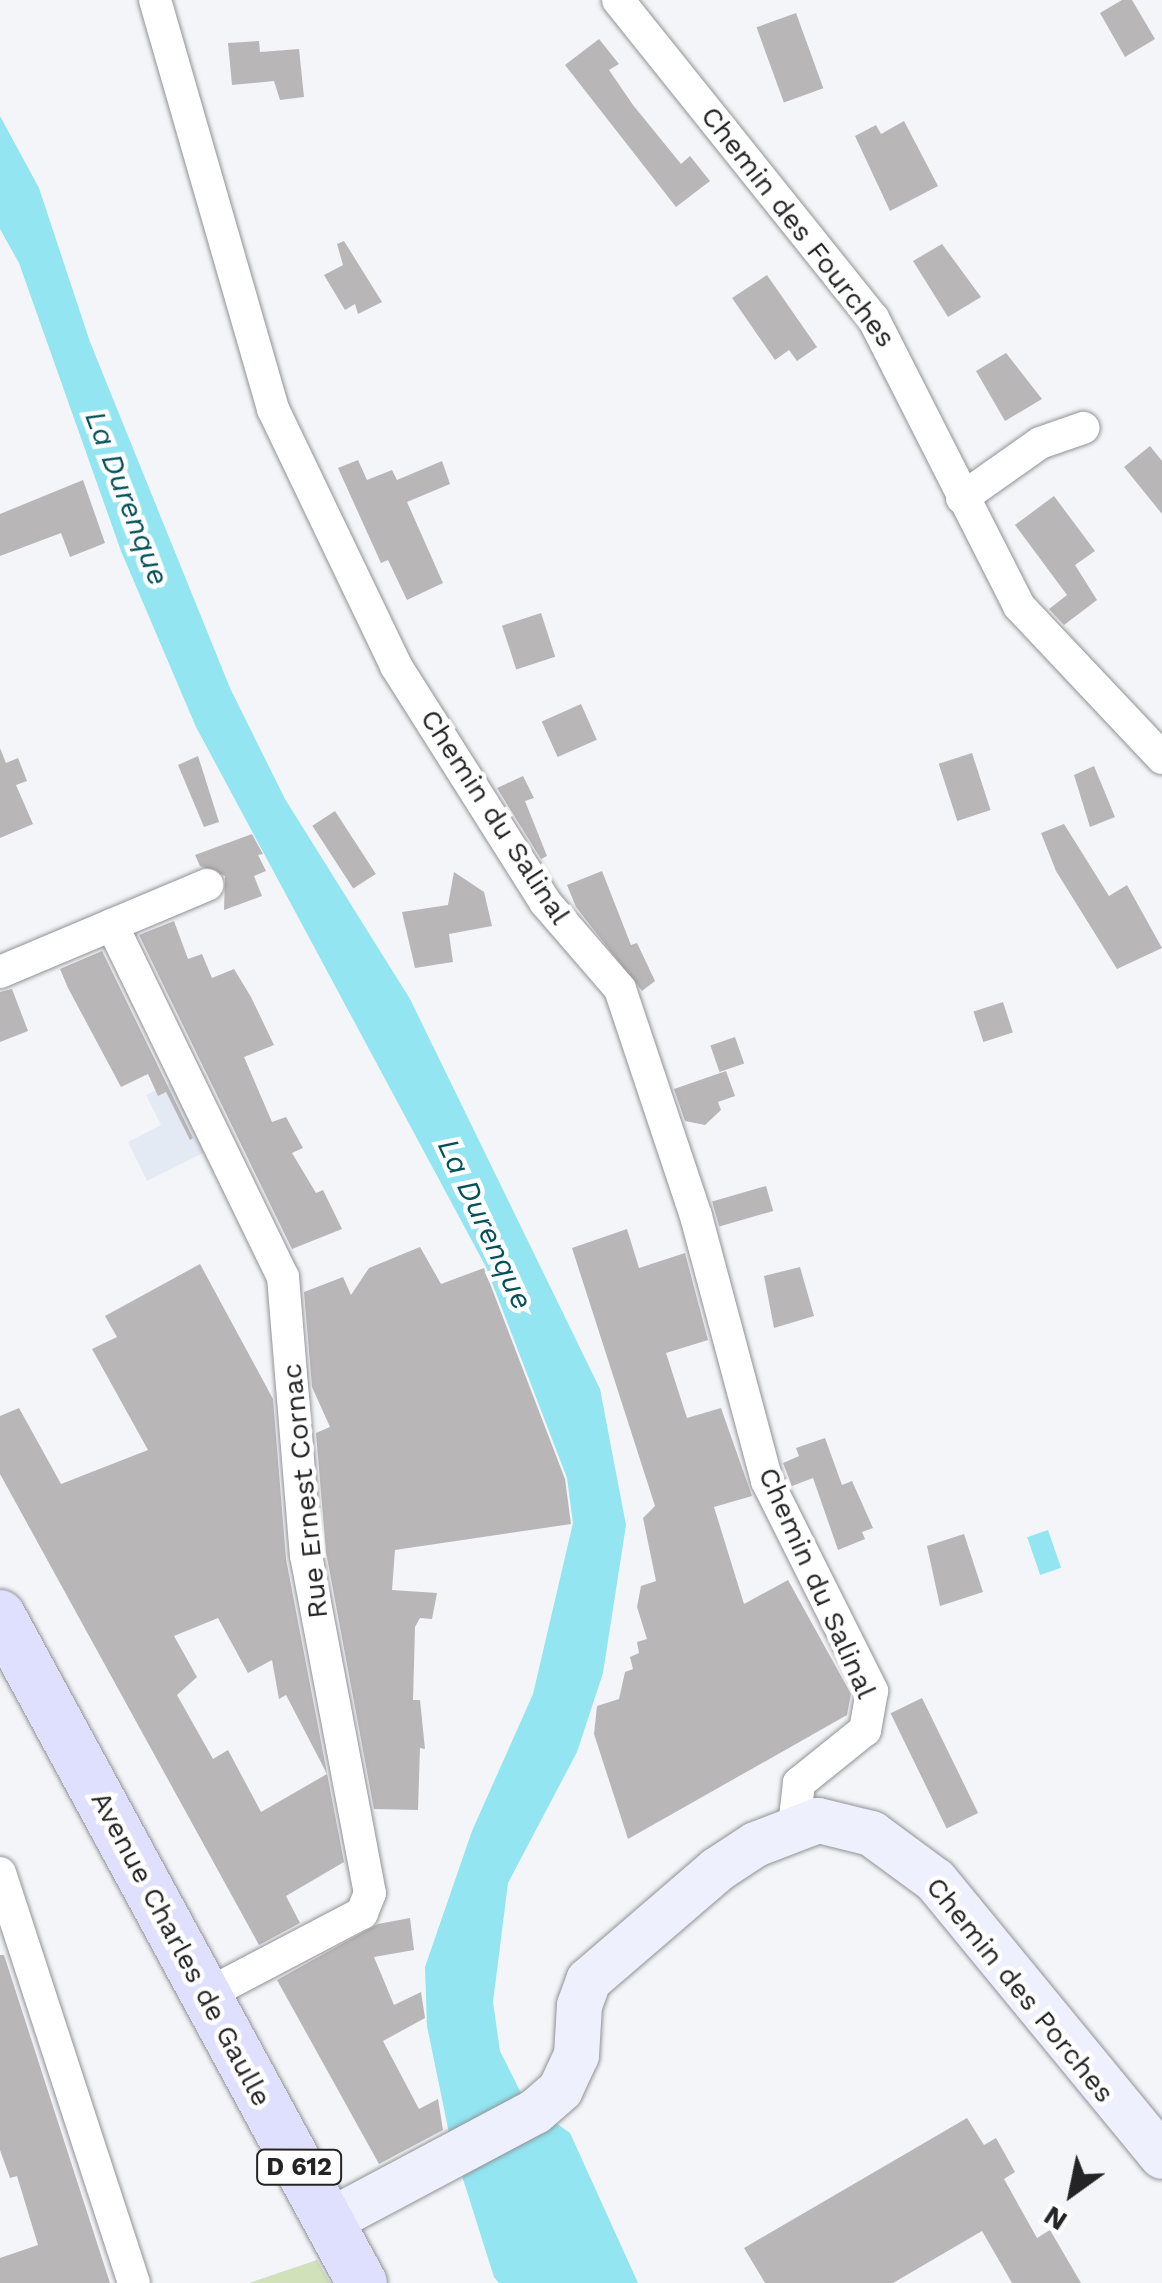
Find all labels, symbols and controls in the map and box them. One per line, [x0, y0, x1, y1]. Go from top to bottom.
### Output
street label: Chemin des Fourches [694, 100, 902, 354]
water label: La Durenque [77, 405, 177, 591]
street label: Chemin du Salinal [413, 703, 577, 931]
water label: La Durenque [430, 1133, 540, 1315]
street label: Rue Ernest Cornac [275, 1362, 335, 1620]
street label: Chemin du Salinal [751, 1462, 883, 1704]
street label: Avenue Charles de Gaulle [84, 1786, 278, 2112]
street label: Chemin des Porches [919, 1871, 1121, 2109]
north arrow [1022, 2143, 1122, 2243]
road number: D 612 [254, 2147, 344, 2187]
text: N [1038, 2199, 1073, 2238]

